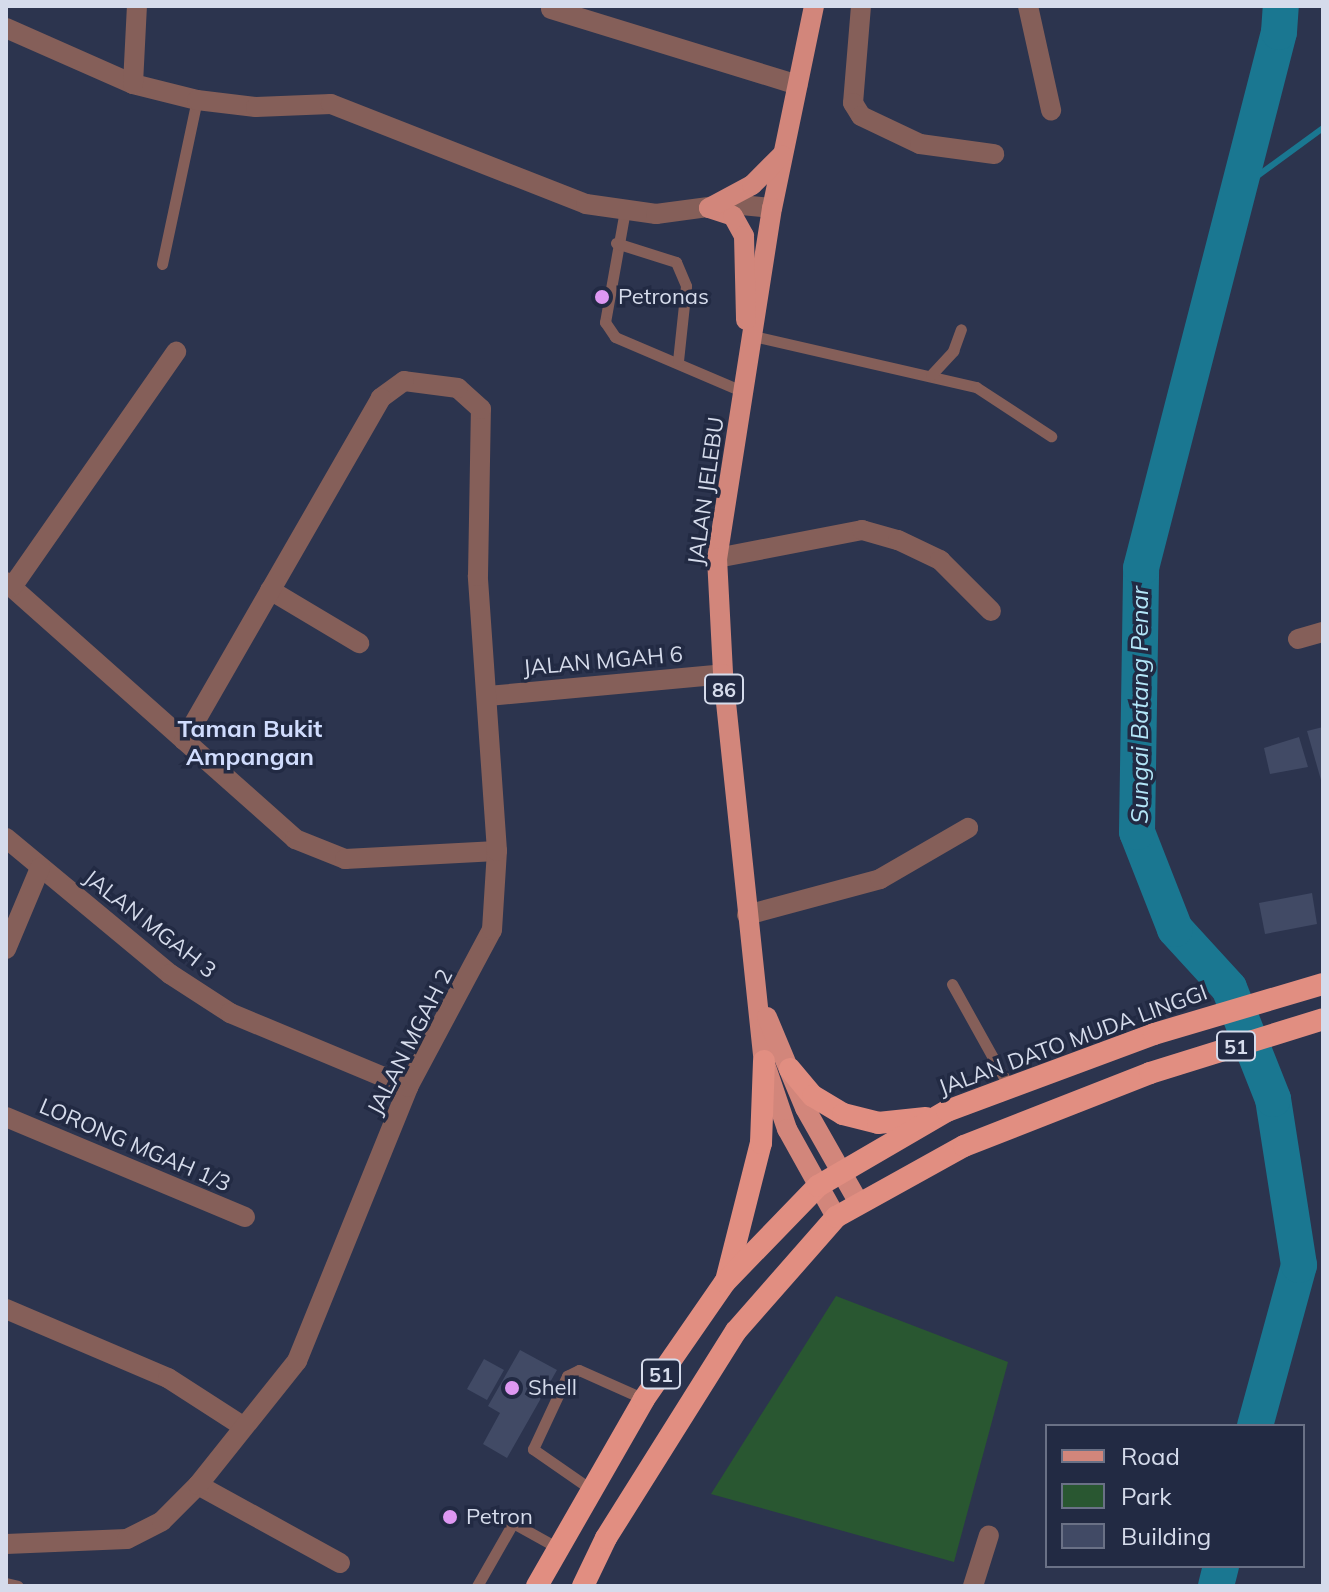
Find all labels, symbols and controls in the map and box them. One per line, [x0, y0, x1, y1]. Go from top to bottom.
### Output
place label: Petronas [618, 284, 709, 310]
marker: Petronas [593, 288, 611, 306]
street label: JALAN JELEBU [683, 415, 729, 567]
water label: Sungai Batang Penar [1126, 586, 1154, 824]
street label: JALAN MGAH 6 [522, 641, 684, 681]
road number: 86 [704, 673, 744, 705]
district label: Taman Bukit Ampangan [178, 715, 322, 771]
street label: JALAN MGAH 3 [79, 864, 221, 984]
street label: JALAN MGAH 2 [362, 965, 458, 1119]
street label: JALAN DATO MUDA LINGGI [935, 979, 1211, 1101]
road number: 51 [1216, 1030, 1256, 1062]
street label: LORONG MGAH 1/3 [36, 1093, 234, 1197]
road number: 51 [641, 1358, 681, 1390]
place label: Shell [528, 1375, 577, 1401]
marker: Shell [503, 1379, 521, 1397]
legend [1045, 1424, 1305, 1568]
text: Road [1121, 1441, 1180, 1471]
text: Park [1121, 1481, 1172, 1511]
place label: Petron [466, 1504, 533, 1530]
marker: Petron [441, 1508, 459, 1526]
text: Building [1121, 1521, 1211, 1551]

